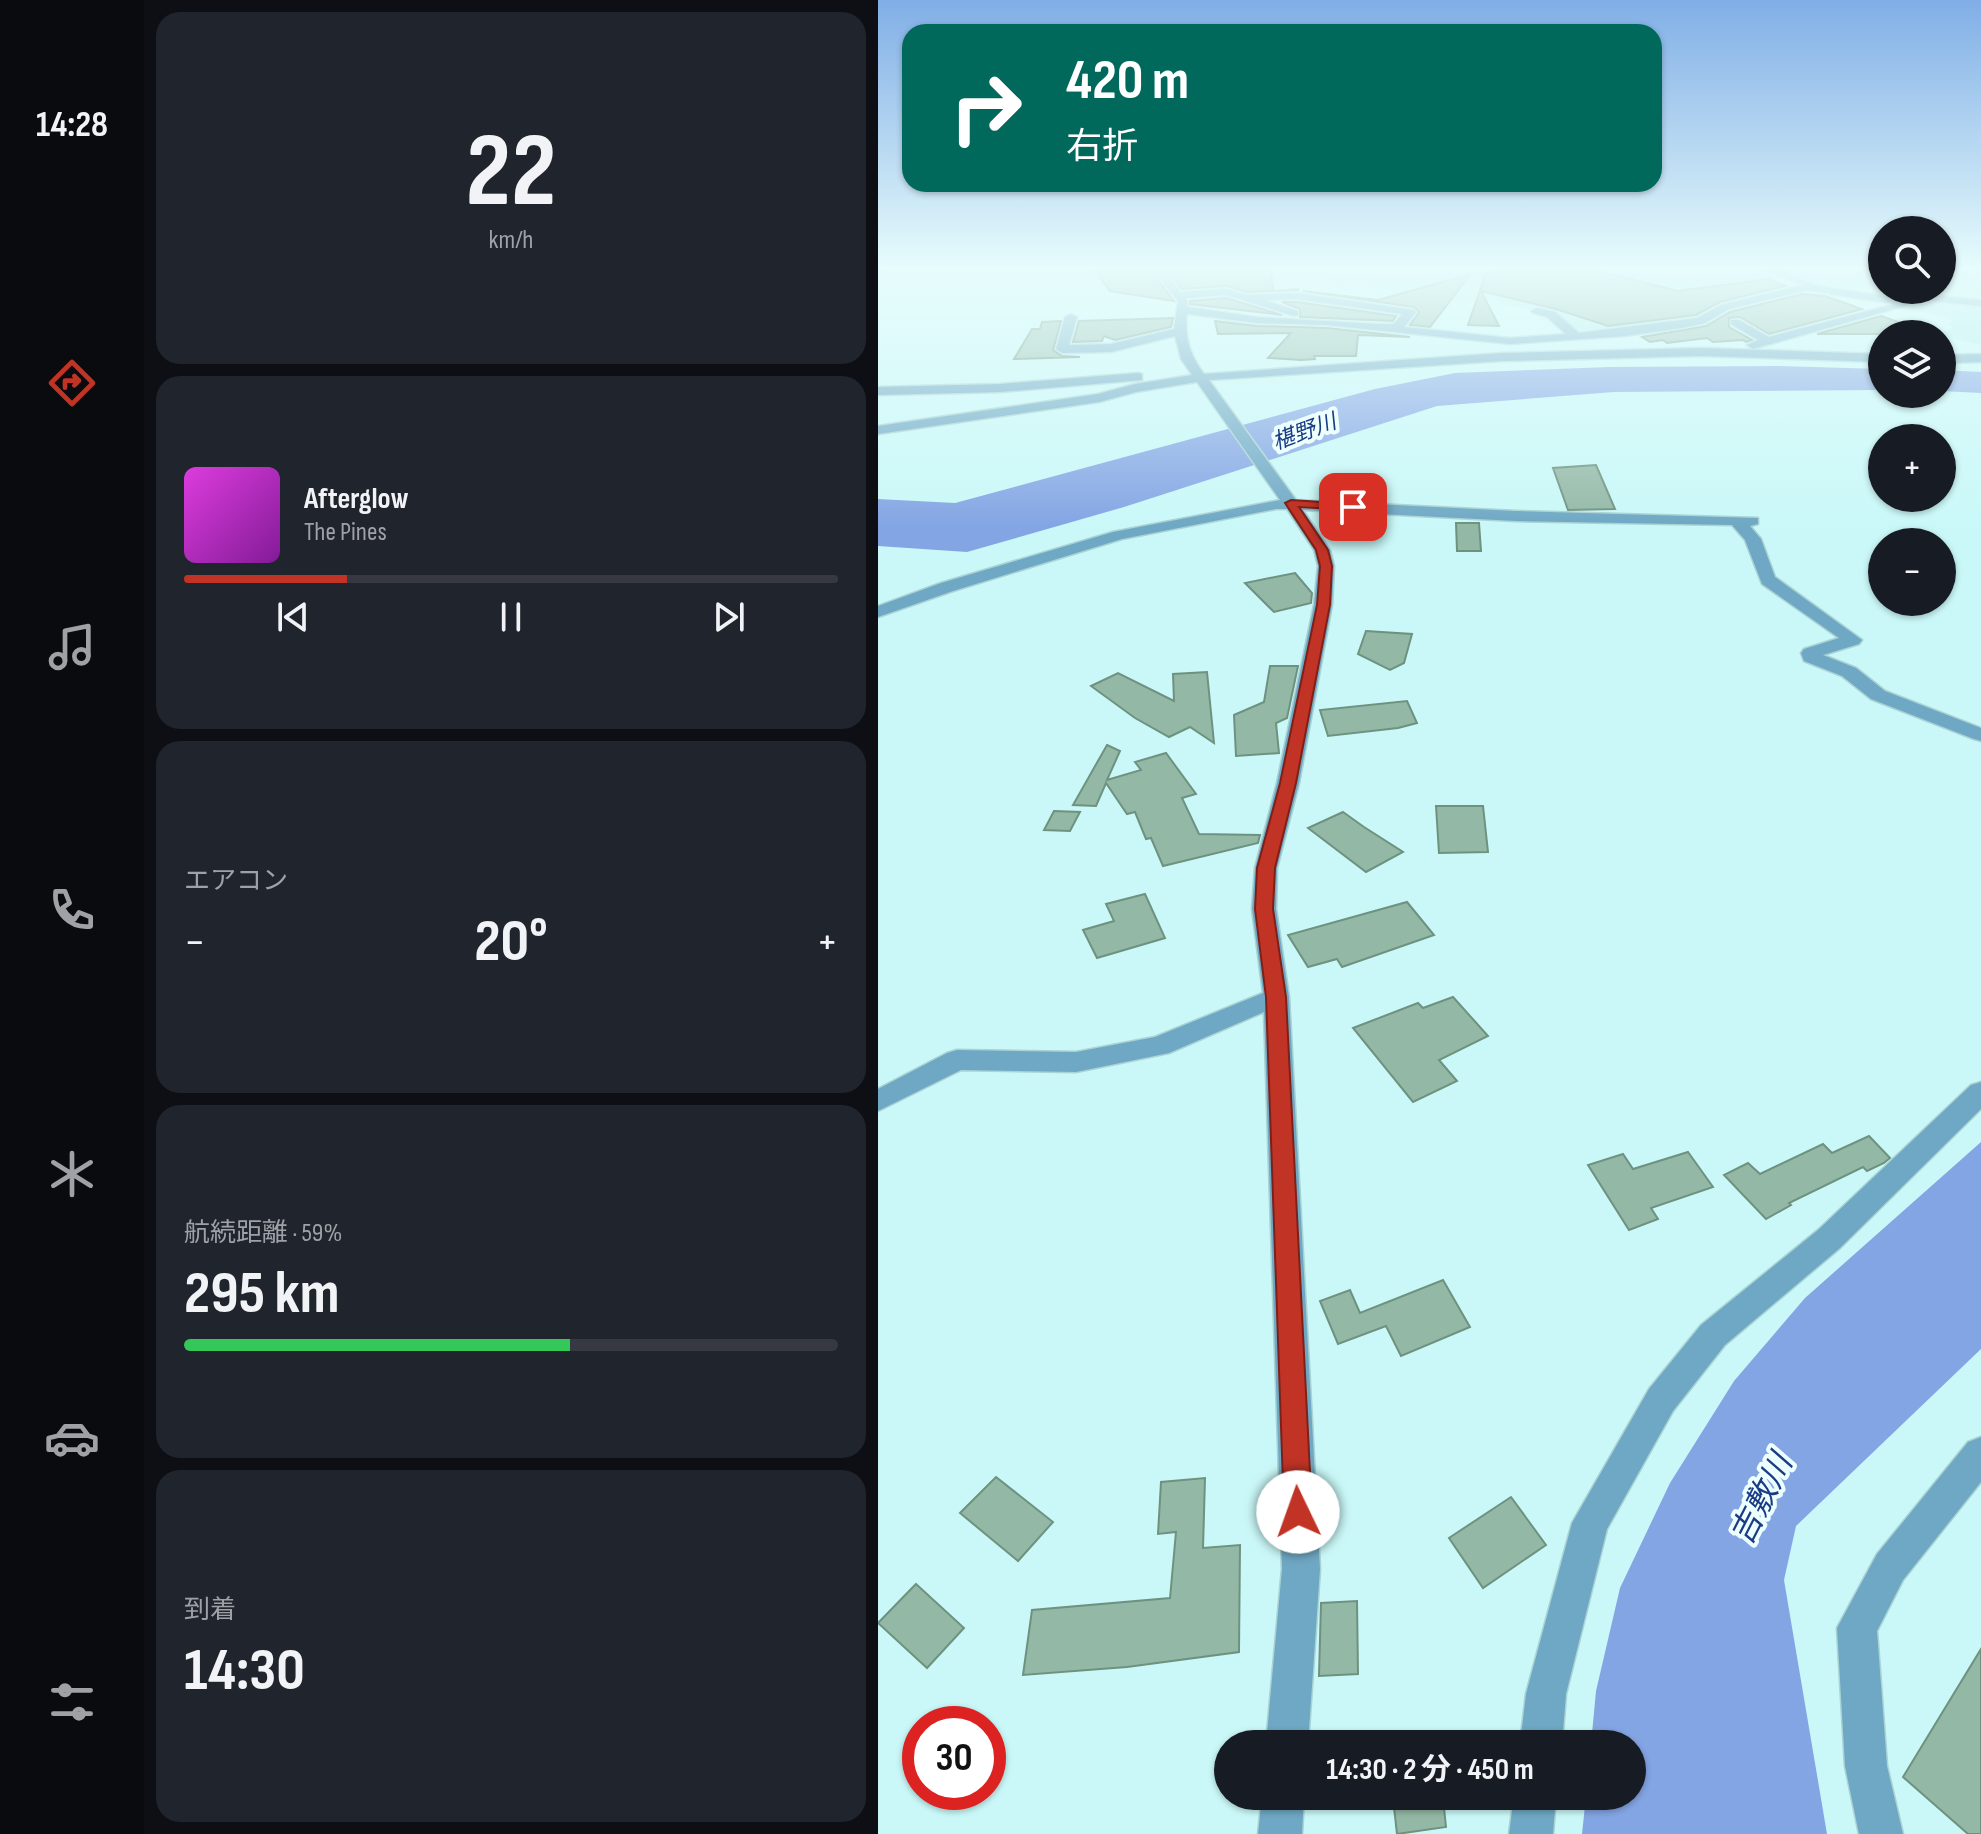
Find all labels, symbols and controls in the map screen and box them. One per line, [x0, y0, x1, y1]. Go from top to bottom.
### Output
text: 420 m [1066, 48, 1189, 115]
icon: right [934, 56, 1038, 160]
text: 14:28 [36, 104, 108, 147]
text: 22 [465, 110, 557, 235]
text: 右折 [1066, 126, 1138, 169]
map controls [1868, 216, 1956, 616]
button: search [1868, 216, 1956, 304]
text: km/h [489, 225, 533, 256]
button: layers [1868, 320, 1956, 408]
icon: directions [44, 355, 100, 411]
water label: 椹野川 [1269, 408, 1342, 456]
button: + [1868, 424, 1956, 512]
pin [1319, 473, 1387, 541]
text: Afterglow [304, 481, 409, 517]
icon: arrive [1331, 485, 1375, 529]
text: The Pines [304, 517, 387, 548]
button: − [1868, 528, 1956, 616]
icon: previous [271, 595, 315, 639]
icon: pause [489, 595, 533, 639]
icon: next [707, 595, 751, 639]
icon: music [44, 619, 100, 675]
text: エアコン [184, 866, 288, 897]
icon: phone [44, 882, 100, 938]
text: 20° [474, 906, 548, 978]
text: − [184, 916, 206, 969]
text: + [816, 916, 838, 969]
icon: climate [44, 1146, 100, 1202]
text: 航続距離 · 59% [184, 1218, 342, 1249]
text: 295 km [184, 1258, 340, 1330]
icon: car [44, 1410, 100, 1466]
water label: 吉敷川 [1723, 1445, 1803, 1551]
position arrow [1256, 1470, 1340, 1554]
text: 到着 [184, 1595, 236, 1626]
text: 14:30 [184, 1635, 305, 1707]
icon: filters [44, 1674, 100, 1730]
speed limit sign: 30 [902, 1706, 1006, 1810]
text: 14:30 · 2 分 · 450 m [1326, 1752, 1534, 1788]

